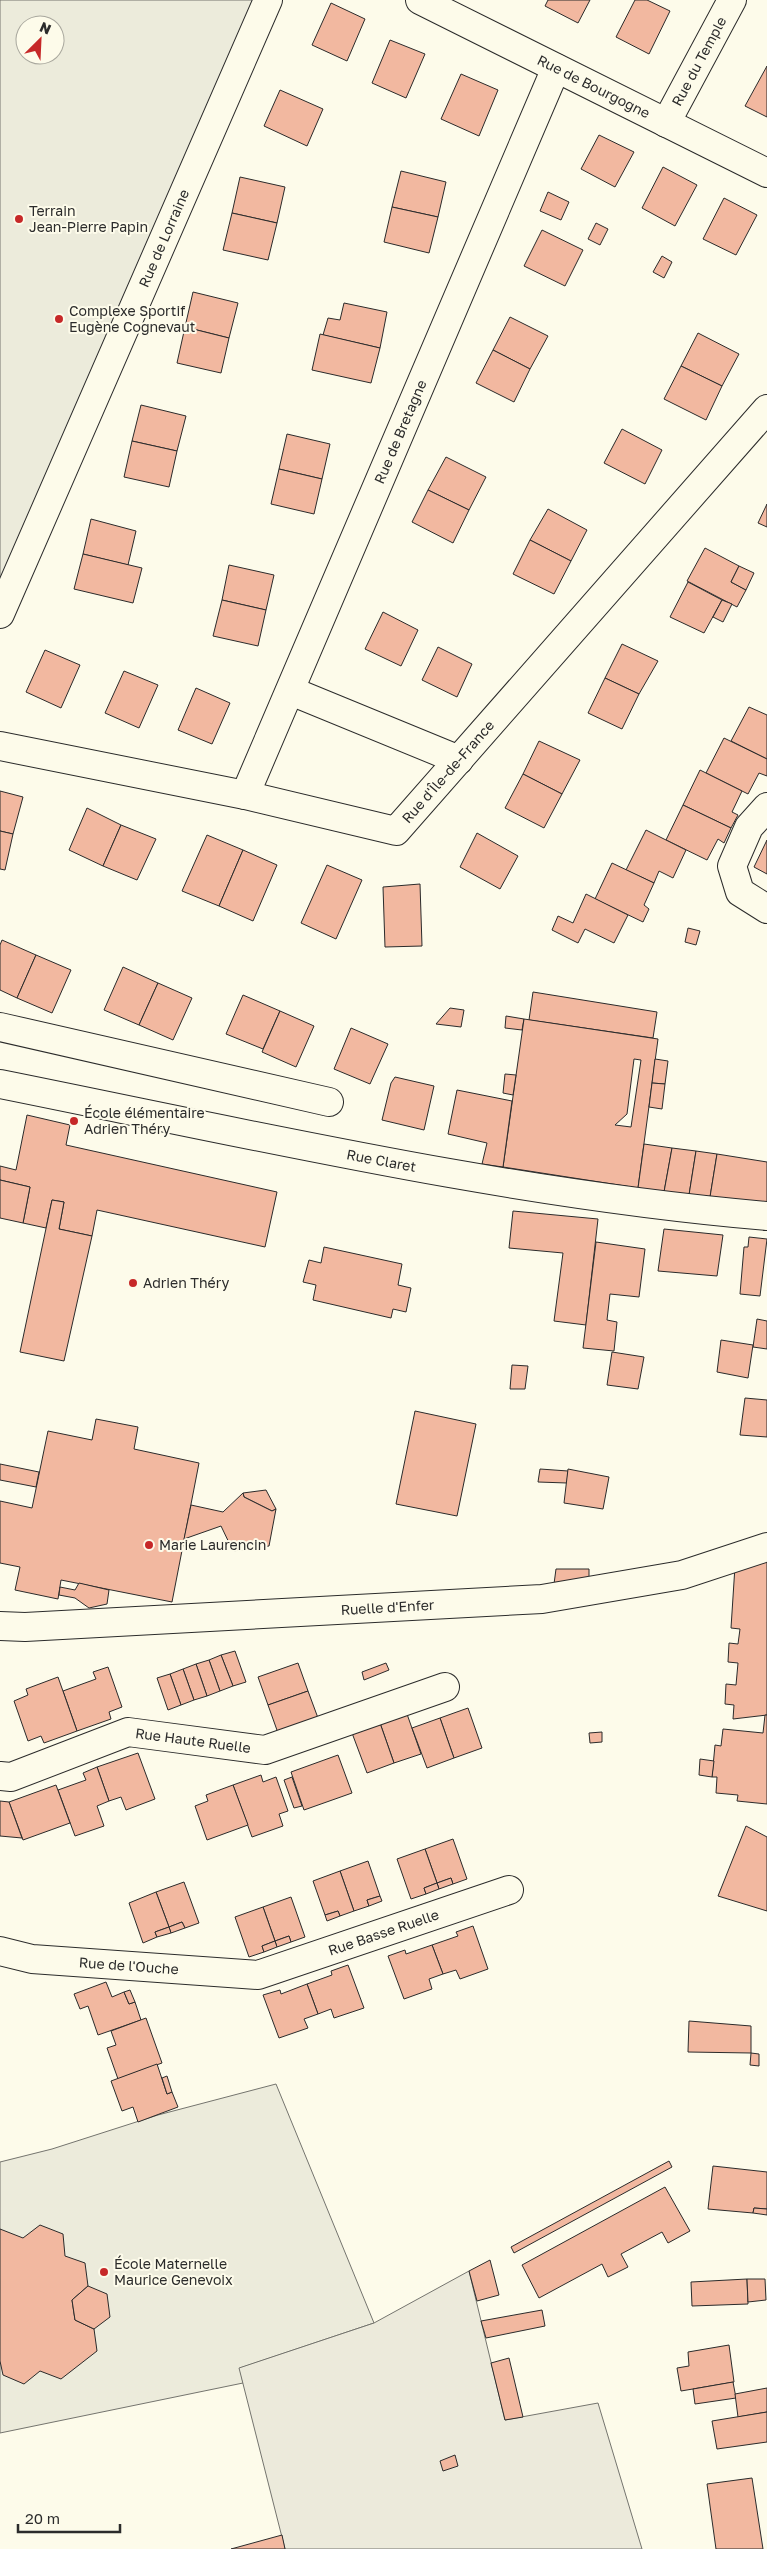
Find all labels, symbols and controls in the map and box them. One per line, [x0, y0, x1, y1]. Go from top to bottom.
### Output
street label: Rue du Temple [668, 13, 730, 109]
north arrow [15, 15, 65, 65]
text: N [37, 18, 54, 38]
street label: Rue de Bourgogne [535, 51, 653, 121]
street label: Rue de Lorraine [135, 186, 192, 290]
place label: Terrain Jean-Pierre Papin [29, 202, 148, 235]
marker: Terrain Jean-Pierre Papin [13, 213, 25, 225]
place label: Complexe Sportif Eugène Cognevaut [69, 302, 195, 335]
marker: Complexe Sportif Eugène Cognevaut [53, 313, 65, 325]
street label: Rue de Bretagne [370, 377, 430, 486]
street label: Rue d'Île-de-France [398, 716, 497, 826]
place label: École élémentaire Adrien Théry [84, 1104, 205, 1137]
marker: École élémentaire Adrien Théry [68, 1115, 80, 1127]
street label: Rue Claret [345, 1145, 418, 1175]
place label: Adrien Théry [143, 1274, 230, 1291]
marker: Adrien Théry [127, 1277, 139, 1289]
place label: Marie Laurencin [159, 1536, 266, 1553]
marker: Marie Laurencin [143, 1539, 155, 1551]
street label: Ruelle d'Enfer [340, 1596, 435, 1618]
street label: Rue Haute Ruelle [134, 1724, 252, 1756]
street label: Rue Basse Ruelle [326, 1905, 441, 1959]
street label: Rue de l'Ouche [78, 1953, 179, 1977]
place label: École Maternelle Maurice Genevoix [114, 2255, 233, 2288]
marker: École Maternelle Maurice Genevoix [98, 2266, 110, 2278]
scale bar [18, 2502, 120, 2534]
text: 20 m [25, 2509, 60, 2527]

